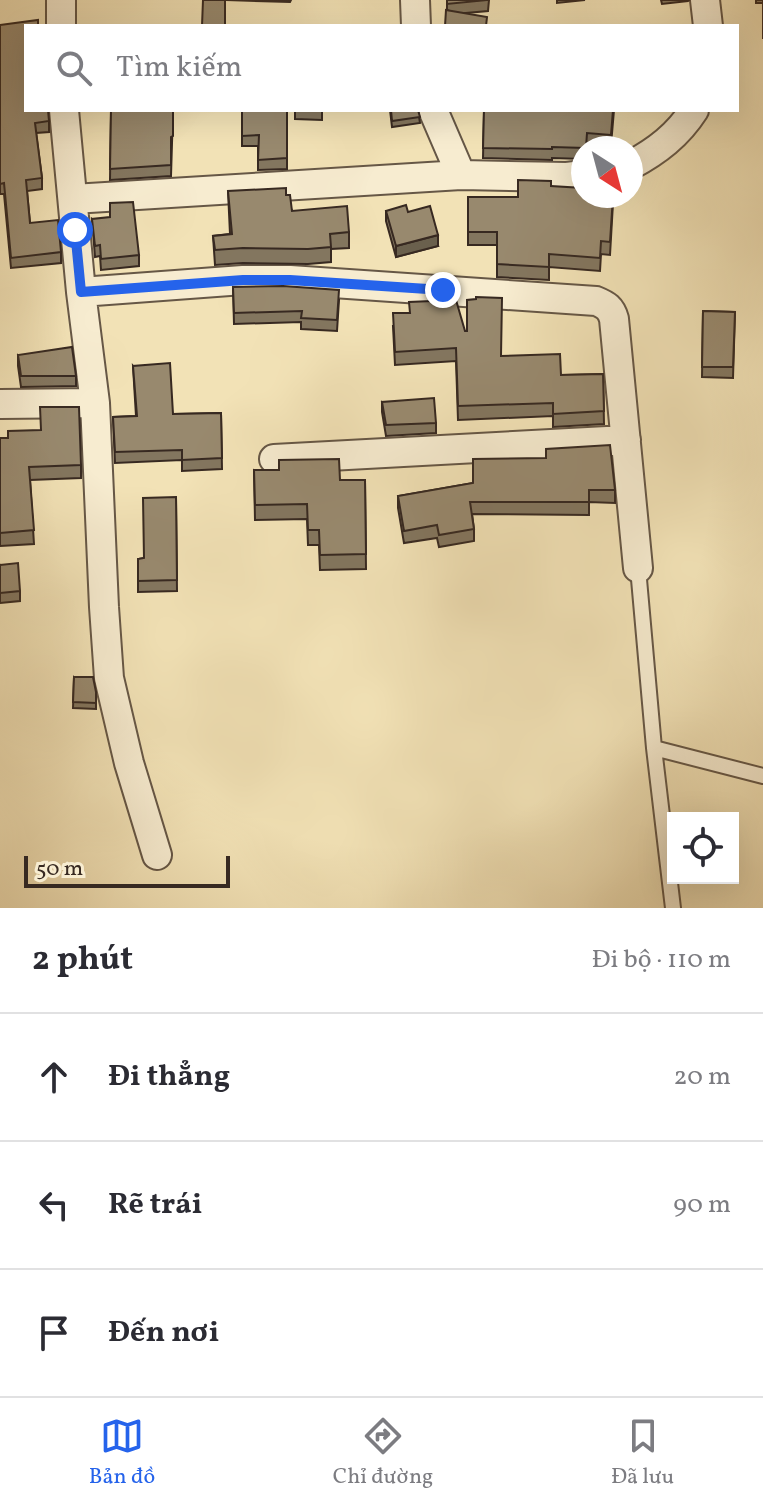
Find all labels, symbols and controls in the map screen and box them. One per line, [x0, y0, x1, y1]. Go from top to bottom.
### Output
search box [24, 24, 739, 112]
icon: search [52, 46, 96, 90]
text: Tìm kiếm [116, 47, 242, 89]
north arrow [571, 136, 643, 208]
route start [57, 212, 93, 248]
route end [425, 272, 461, 308]
map controls [667, 812, 739, 884]
button: locate [667, 812, 739, 884]
scale bar [24, 852, 230, 888]
text: 50 m [36, 854, 83, 885]
text: 2 phút [32, 937, 133, 984]
text: Đi bộ · 110 m [591, 942, 731, 978]
icon: ahead [32, 1055, 76, 1099]
text: Đi thẳng [108, 1056, 230, 1098]
text: 20 m [673, 1059, 731, 1095]
icon: left [32, 1183, 76, 1227]
text: Rẽ trái [108, 1184, 202, 1226]
text: 90 m [673, 1187, 731, 1223]
icon: arrive [32, 1311, 76, 1355]
text: Đến nơi [108, 1312, 219, 1354]
tab: Bản đồ [89, 1414, 155, 1493]
tab: Chỉ đường [333, 1414, 433, 1493]
tab: Đã lưu [611, 1414, 674, 1493]

